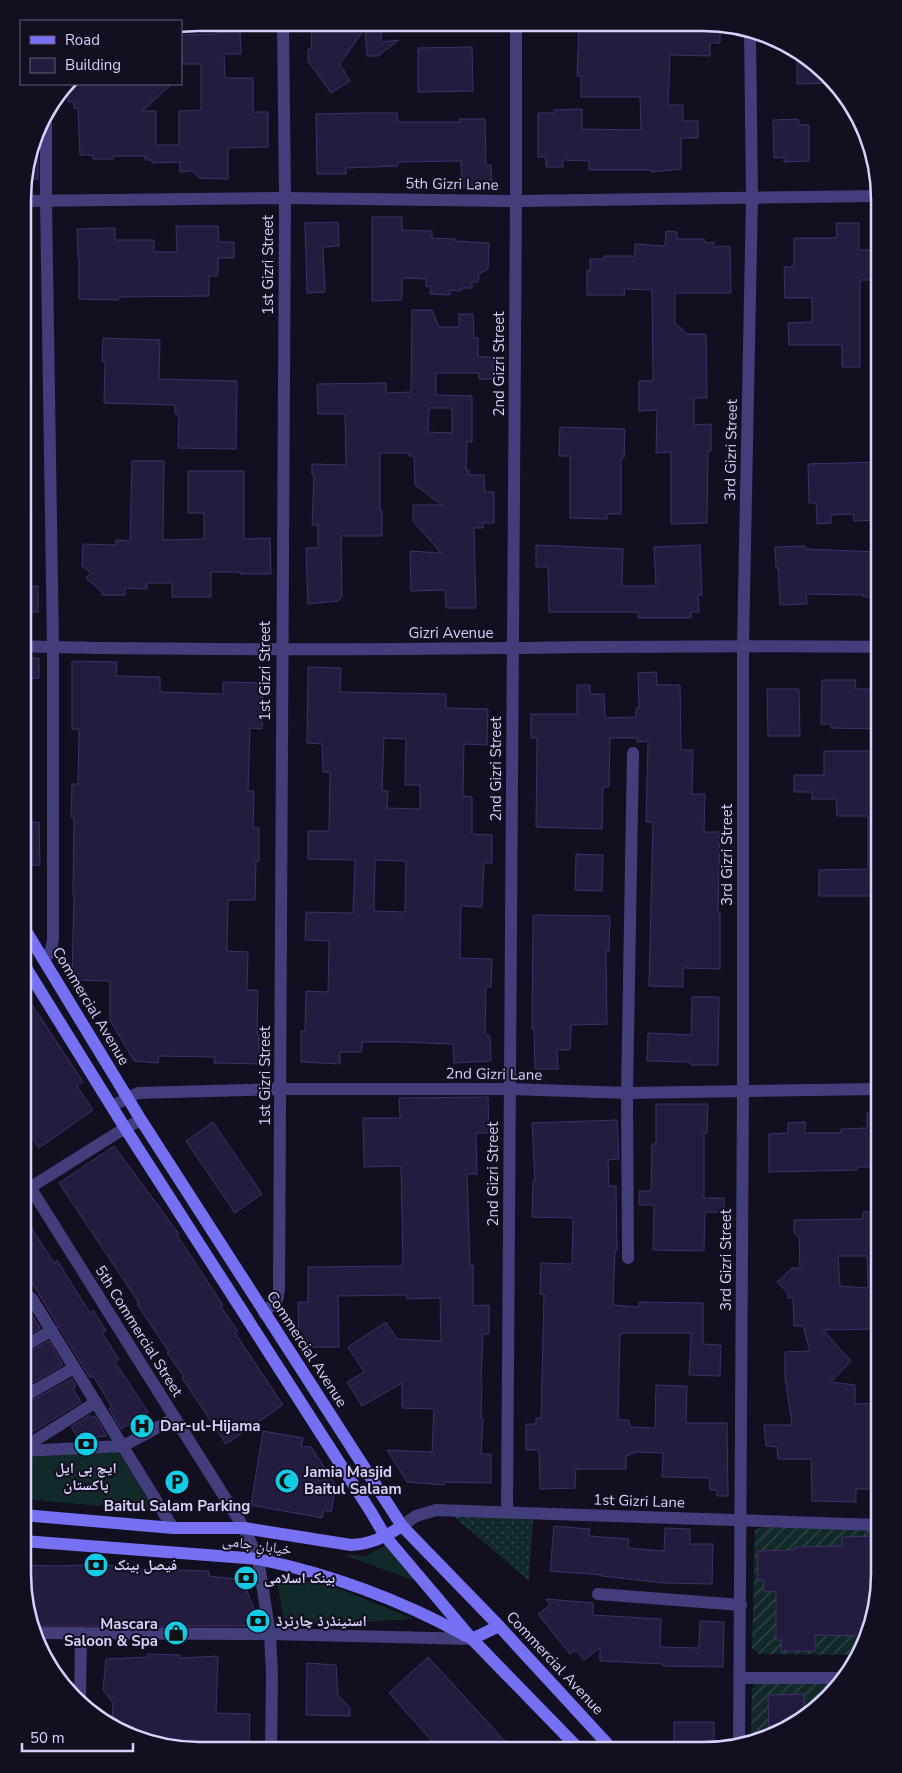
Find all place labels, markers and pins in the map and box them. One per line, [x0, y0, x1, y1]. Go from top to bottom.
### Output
hospital icon: Dar-ul-Hijama [129, 1413, 155, 1439]
place label: Dar-ul-Hijama [160, 1416, 261, 1436]
bank icon: ایچ بی ایل پاکستان [73, 1431, 99, 1457]
place label: ایچ بی ایل پاکستان [55, 1458, 117, 1495]
place label: Jamia Masjid Baitul Salaam [303, 1462, 402, 1499]
mosque icon: Jamia Masjid Baitul Salaam [274, 1468, 300, 1494]
parking icon: Baitul Salam Parking [164, 1469, 190, 1495]
place label: Baitul Salam Parking [104, 1496, 250, 1516]
bank icon: فیصل بینک [83, 1552, 109, 1578]
place label: فیصل بینک [114, 1555, 177, 1575]
bank icon: بینک اسلامی [233, 1565, 259, 1591]
place label: بینک اسلامی [264, 1568, 335, 1588]
bank icon: اسٹینڈرڈ چارٹرڈ [245, 1608, 271, 1634]
place label: اسٹینڈرڈ چارٹرڈ [276, 1611, 367, 1631]
place label: Mascara Saloon & Spa [64, 1614, 158, 1651]
shop icon: Mascara Saloon & Spa [163, 1620, 189, 1646]

